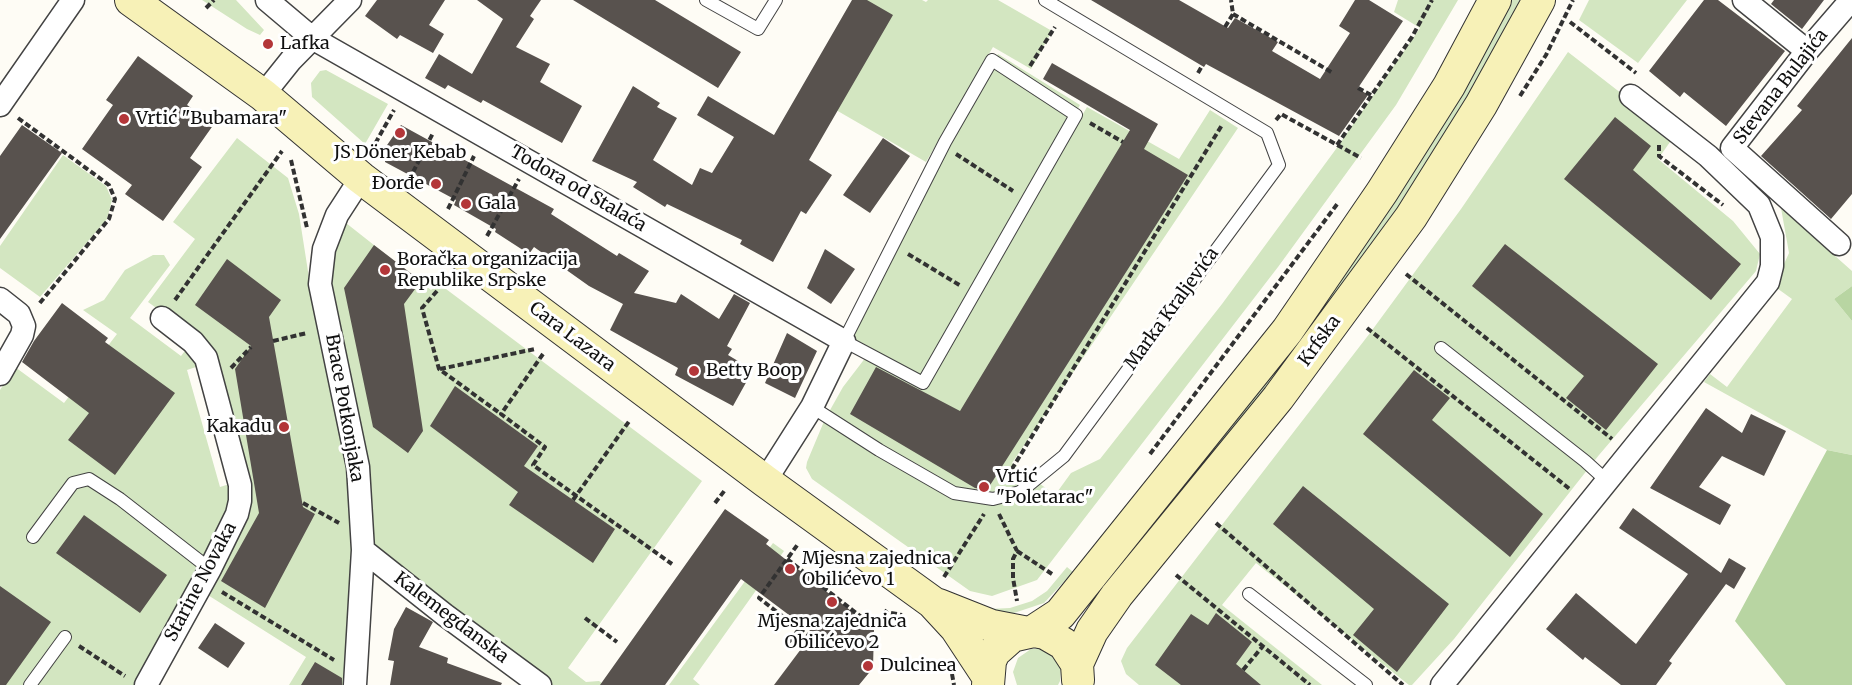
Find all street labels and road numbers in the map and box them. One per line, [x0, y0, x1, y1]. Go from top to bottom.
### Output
street label: Stevana Bulajića [1729, 25, 1833, 149]
street label: Todora od Stalaća [506, 141, 650, 237]
street label: Marka Kraljevića [1120, 244, 1224, 374]
street label: Cara Lazara [525, 298, 619, 376]
street label: Krfska [1294, 311, 1346, 371]
street label: Brace Potkonjaka [320, 332, 368, 484]
street label: Starine Novaka [160, 519, 242, 645]
street label: Kalemegdanska [389, 568, 513, 668]

